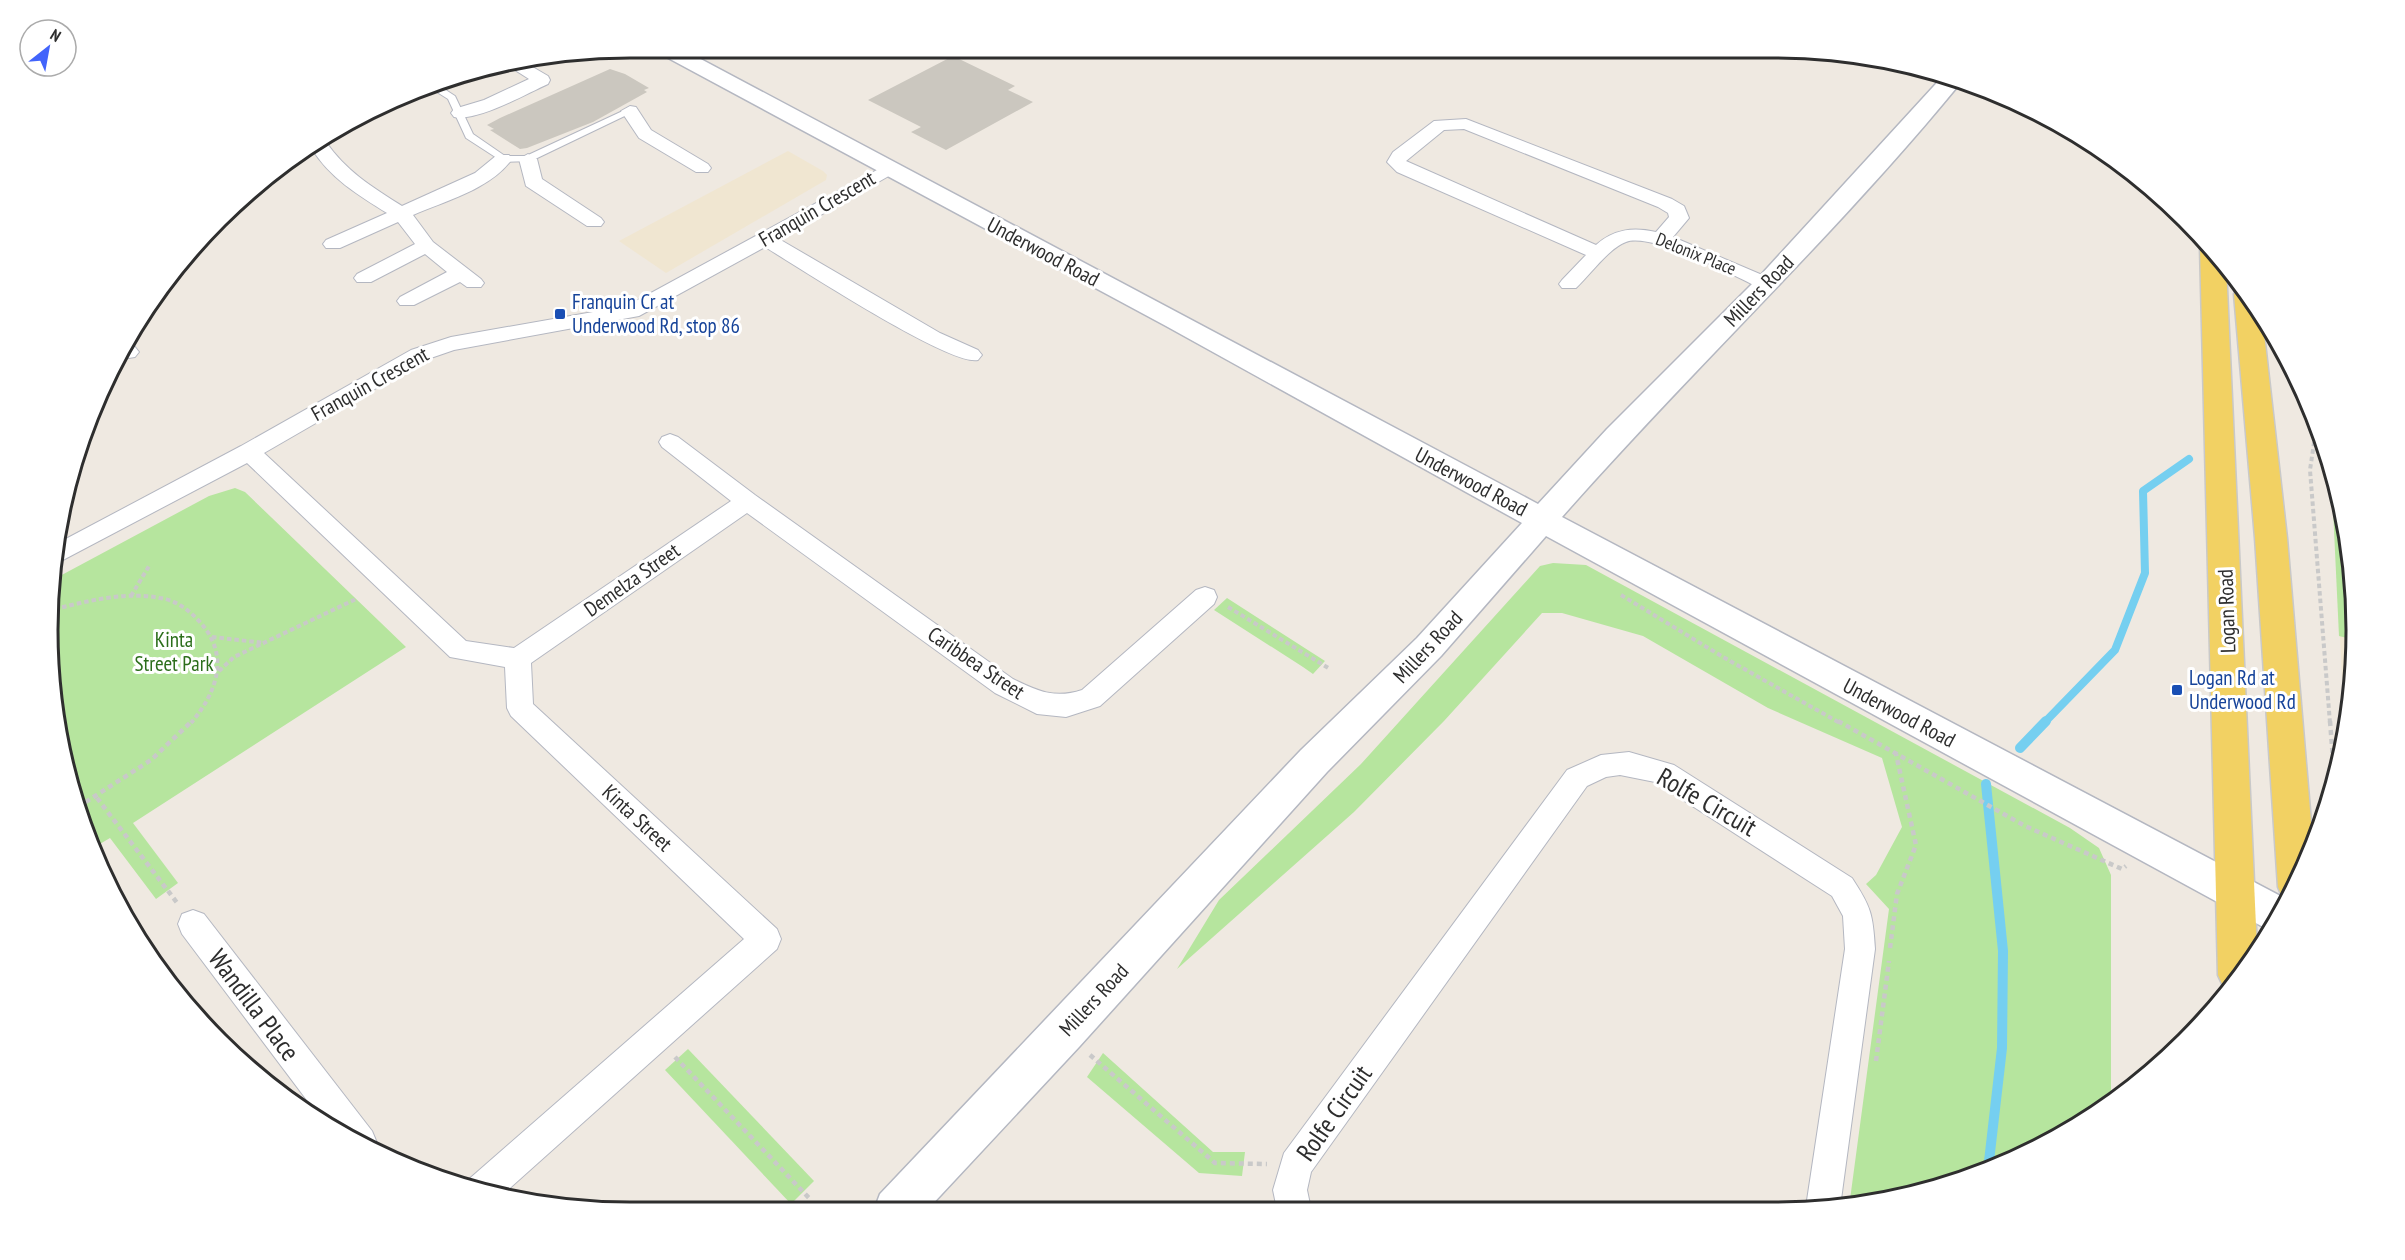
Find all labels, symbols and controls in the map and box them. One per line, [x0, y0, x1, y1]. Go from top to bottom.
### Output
north arrow [18, 18, 78, 78]
text: N [47, 24, 65, 46]
street label: Franquin Crescent [754, 164, 880, 253]
street label: Underwood Road [982, 211, 1104, 292]
street label: Delonix Place [1653, 227, 1740, 280]
street label: Millers Road [1718, 249, 1799, 332]
place label: Franquin Cr at Underwood Rd, stop 86 [572, 288, 740, 339]
marker: Franquin Cr at Underwood Rd, stop 86 [553, 307, 567, 321]
street label: Franquin Crescent [306, 340, 433, 427]
street label: Underwood Road [1410, 441, 1532, 522]
street label: Demelza Street [579, 537, 685, 622]
street label: Logan Road [2212, 569, 2241, 653]
street label: Millers Road [1387, 605, 1468, 689]
street label: Caribbea Street [923, 620, 1030, 705]
park label: Kinta Street Park [134, 626, 214, 677]
place label: Logan Rd at Underwood Rd [2189, 664, 2296, 715]
street label: Underwood Road [1838, 672, 1960, 753]
marker: Logan Rd at Underwood Rd [2170, 683, 2184, 697]
street label: Rolfe Circuit [1652, 760, 1763, 843]
street label: Kinta Street [597, 778, 678, 857]
street label: Wandilla Place [202, 942, 307, 1067]
street label: Millers Road [1053, 958, 1134, 1042]
street label: Rolfe Circuit [1289, 1058, 1379, 1167]

